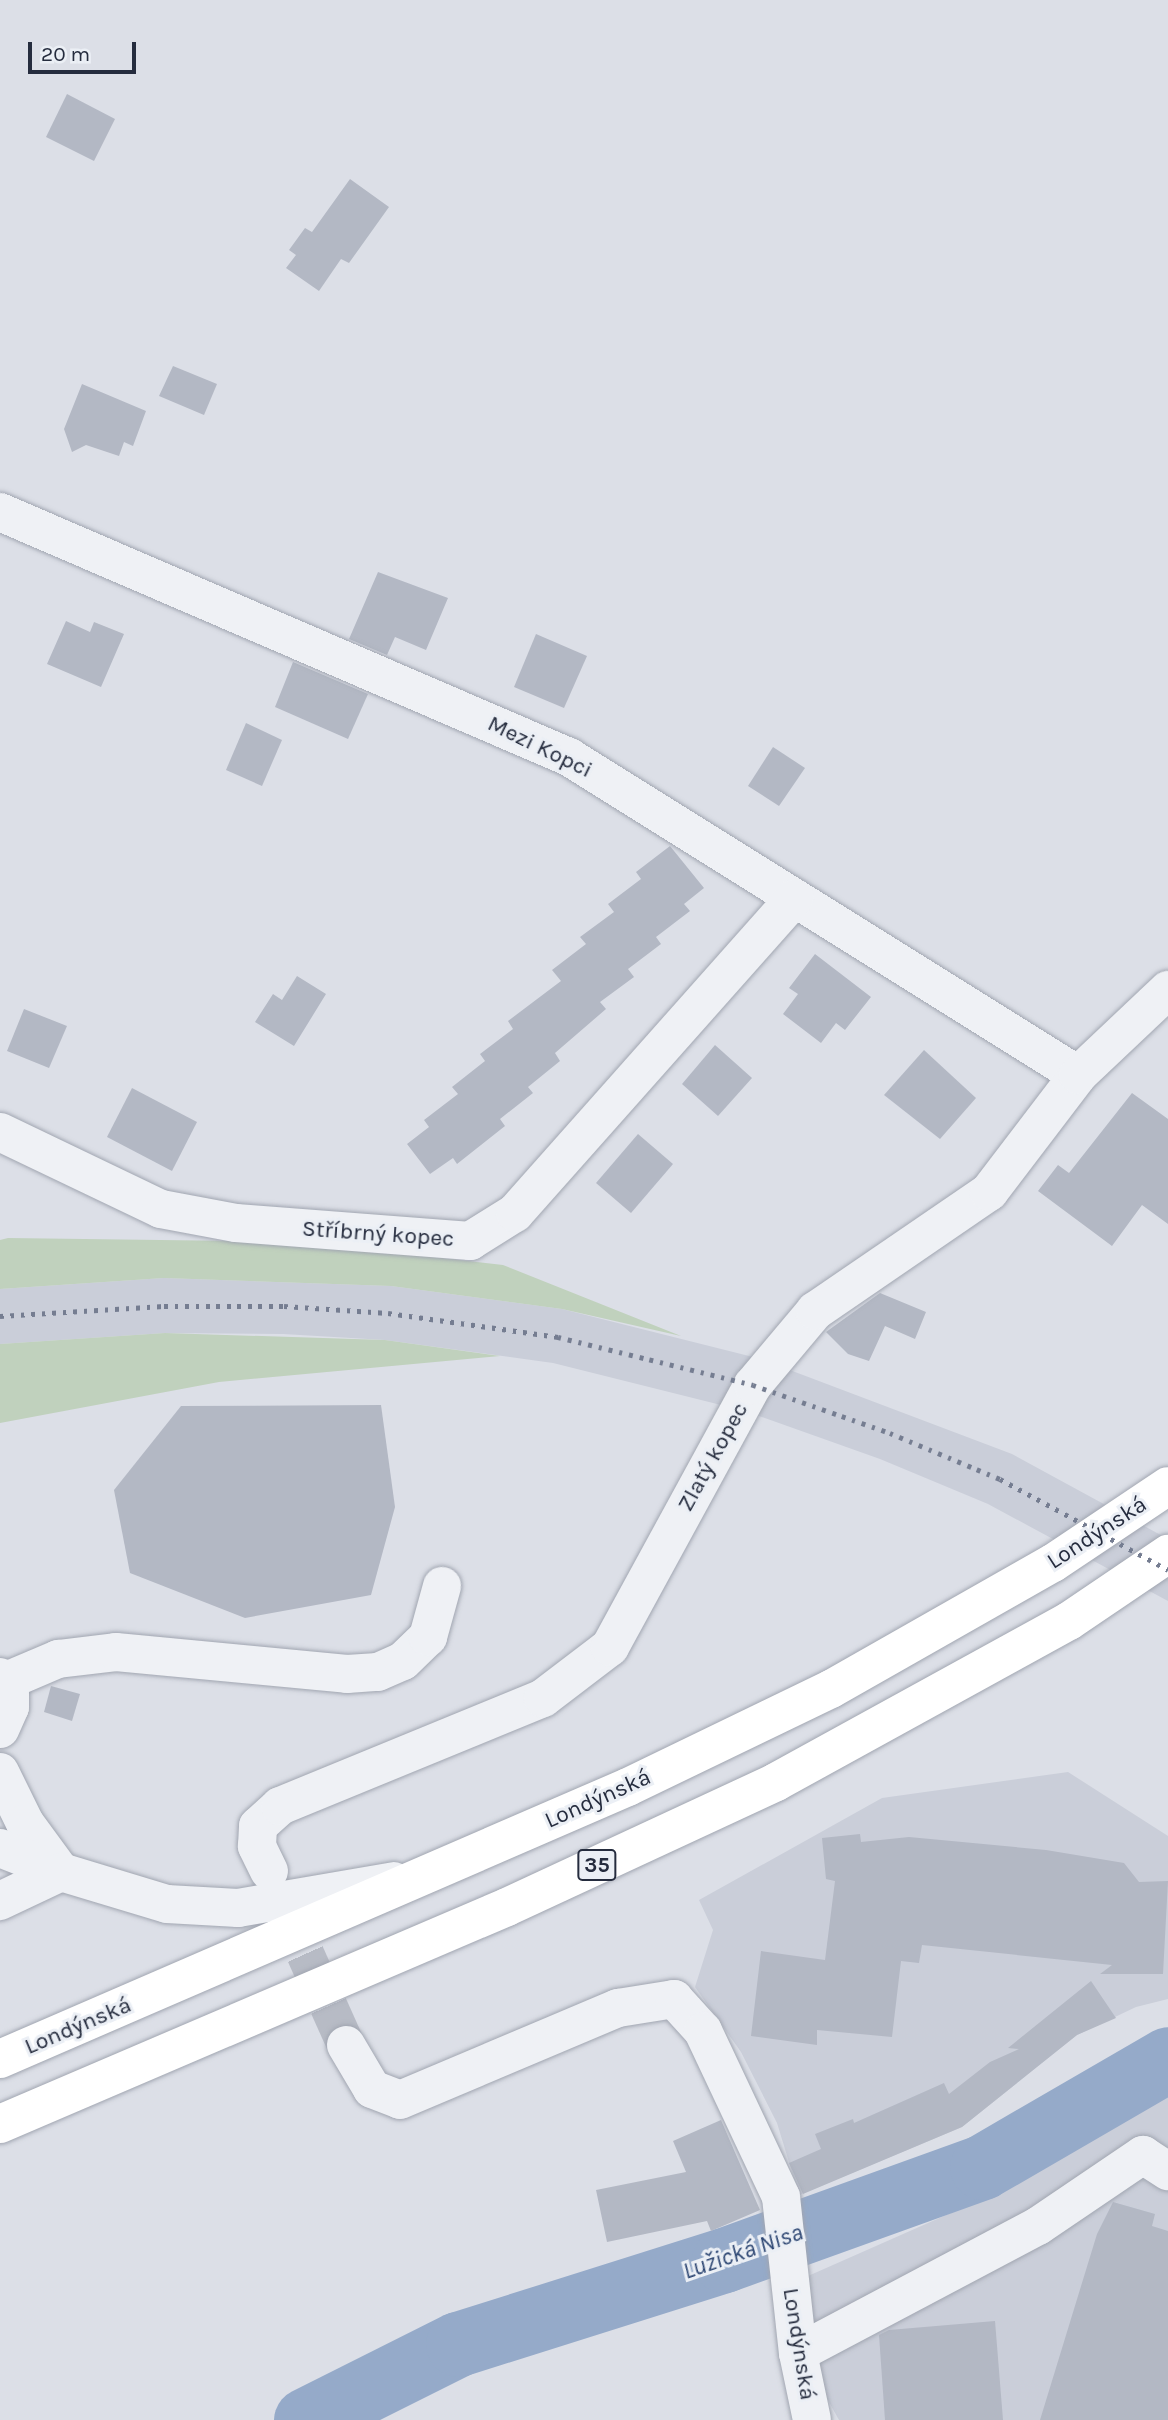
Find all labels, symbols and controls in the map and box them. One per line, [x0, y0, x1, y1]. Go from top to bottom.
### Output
scale bar [32, 28, 140, 72]
text: 20 m [41, 42, 90, 66]
street label: Mezi Kopci [483, 710, 597, 784]
street label: Stříbrný kopec [301, 1215, 455, 1253]
street label: Zlatý kopec [672, 1398, 754, 1516]
street label: Londýnská [1042, 1491, 1152, 1575]
street label: Londýnská [541, 1763, 655, 1835]
road number: 35 [576, 1848, 618, 1882]
street label: Londýnská [21, 1991, 135, 2061]
water label: Lužická Nisa [679, 2218, 807, 2286]
street label: Londýnská [777, 2286, 821, 2402]

